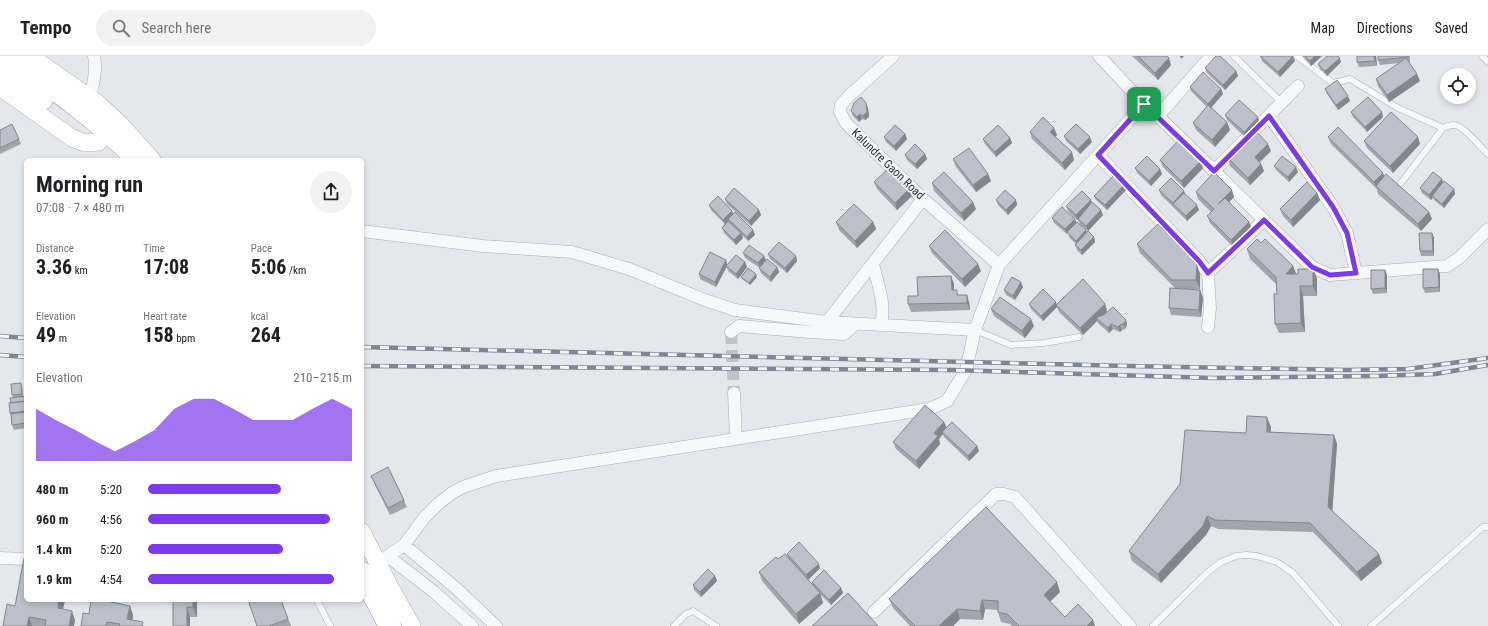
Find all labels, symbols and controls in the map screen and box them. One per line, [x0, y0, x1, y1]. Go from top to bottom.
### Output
search box [96, 10, 376, 46]
text: Tempo [20, 16, 72, 39]
icon: search [110, 17, 132, 39]
text: Search here [142, 19, 211, 37]
text: Map [1311, 20, 1335, 36]
text: Directions [1357, 20, 1413, 36]
text: Saved [1435, 20, 1468, 36]
map controls [1440, 68, 1476, 104]
button: locate [1440, 68, 1476, 104]
pin [1127, 87, 1161, 121]
icon: arrive [1133, 93, 1155, 115]
street label: Kalundre Gaon Road [849, 126, 927, 202]
button: share [310, 171, 352, 213]
text: Morning run [36, 172, 143, 197]
text: 07:08 · 7 × 480 m [36, 200, 124, 215]
text: Distance [36, 242, 74, 255]
text: Time [143, 242, 165, 255]
text: Pace [251, 242, 272, 255]
text: 3.36 [36, 255, 72, 279]
text: 17:08 [143, 255, 189, 279]
text: 5:06 [251, 255, 286, 279]
text: km [72, 264, 88, 277]
text: /km [286, 264, 306, 277]
text: Elevation [36, 310, 76, 323]
text: Heart rate [143, 310, 187, 323]
text: kcal [251, 310, 268, 323]
text: 49 [36, 323, 56, 347]
text: 158 [143, 323, 174, 347]
text: 264 [251, 323, 281, 347]
text: m [56, 332, 67, 345]
text: bpm [174, 332, 195, 345]
text: Elevation [36, 370, 83, 385]
text: 210–215 m [293, 370, 352, 385]
text: 480 m [36, 482, 68, 497]
text: 5:20 [100, 482, 122, 497]
text: 960 m [36, 512, 68, 527]
text: 4:56 [100, 512, 122, 527]
text: 1.4 km [36, 542, 72, 557]
text: 5:20 [100, 542, 122, 557]
text: 1.9 km [36, 572, 72, 587]
text: 4:54 [100, 572, 122, 587]

